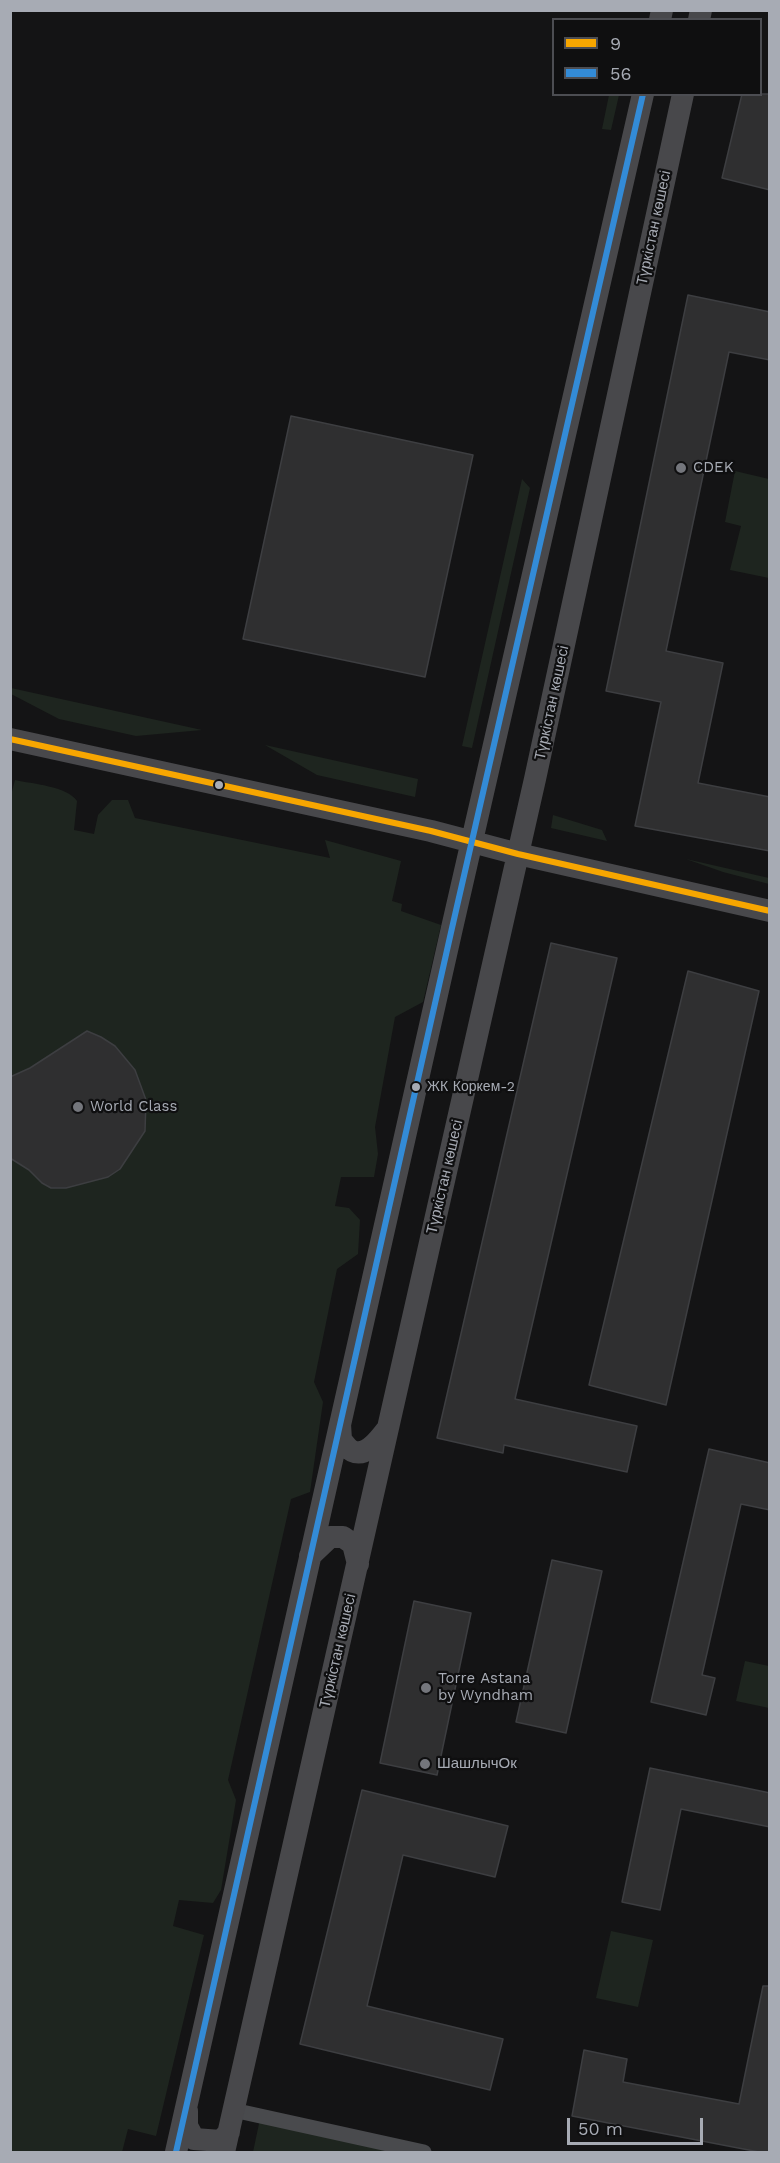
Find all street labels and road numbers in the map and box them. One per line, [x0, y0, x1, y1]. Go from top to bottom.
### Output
street label: Түркістан көшесі [633, 169, 675, 287]
street label: Түркістан көшесі [531, 644, 573, 762]
street label: Түркістан көшесі [423, 1118, 467, 1236]
street label: Түркістан көшесі [316, 1592, 360, 1710]

